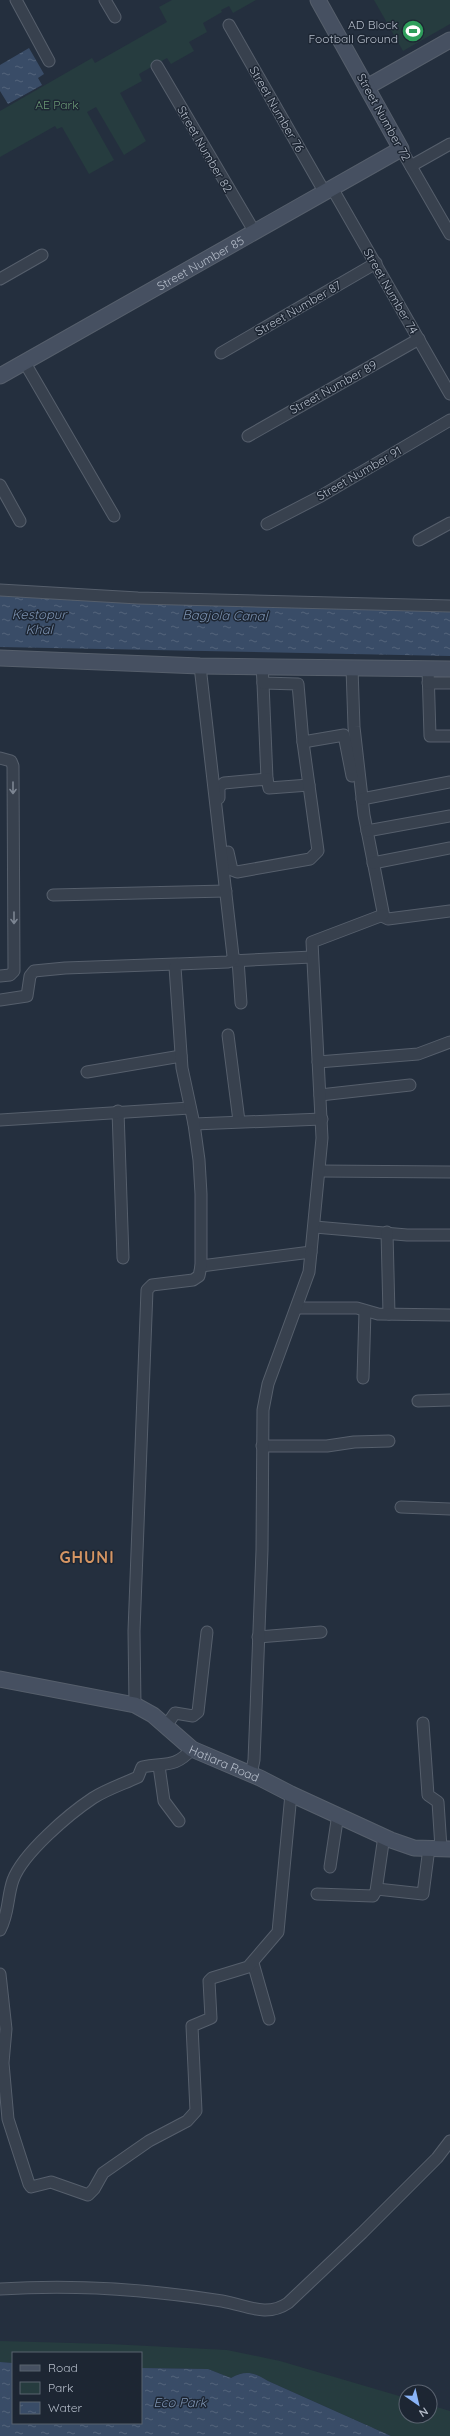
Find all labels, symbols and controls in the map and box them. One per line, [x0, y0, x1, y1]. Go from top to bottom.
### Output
place label: AD Block Football Ground [309, 17, 398, 46]
sports icon: AD Block Football Ground [400, 18, 426, 44]
street label: Street Number 76 [246, 63, 308, 155]
street label: Street Number 72 [354, 71, 414, 164]
park label: AE Park [35, 97, 79, 112]
street label: Street Number 82 [174, 103, 236, 195]
street label: Street Number 85 [154, 232, 246, 293]
street label: Street Number 74 [360, 245, 422, 337]
street label: Street Number 87 [252, 277, 344, 339]
street label: Street Number 89 [287, 357, 380, 417]
street label: Street Number 91 [314, 443, 404, 503]
water label: Kestopur Khal [12, 606, 68, 637]
water label: Bagjola Canal [182, 606, 270, 624]
one-way arrow [9, 781, 17, 794]
one-way arrow [10, 911, 18, 924]
district label: GHUNI [59, 1547, 115, 1567]
street label: Hatiara Road [187, 1741, 262, 1784]
legend [12, 2352, 142, 2424]
text: Road [48, 2360, 78, 2375]
text: Park [48, 2380, 73, 2395]
north arrow [398, 2384, 438, 2424]
water label: Eco Park [154, 2394, 208, 2410]
text: Water [48, 2400, 83, 2415]
text: N [416, 2404, 431, 2420]

